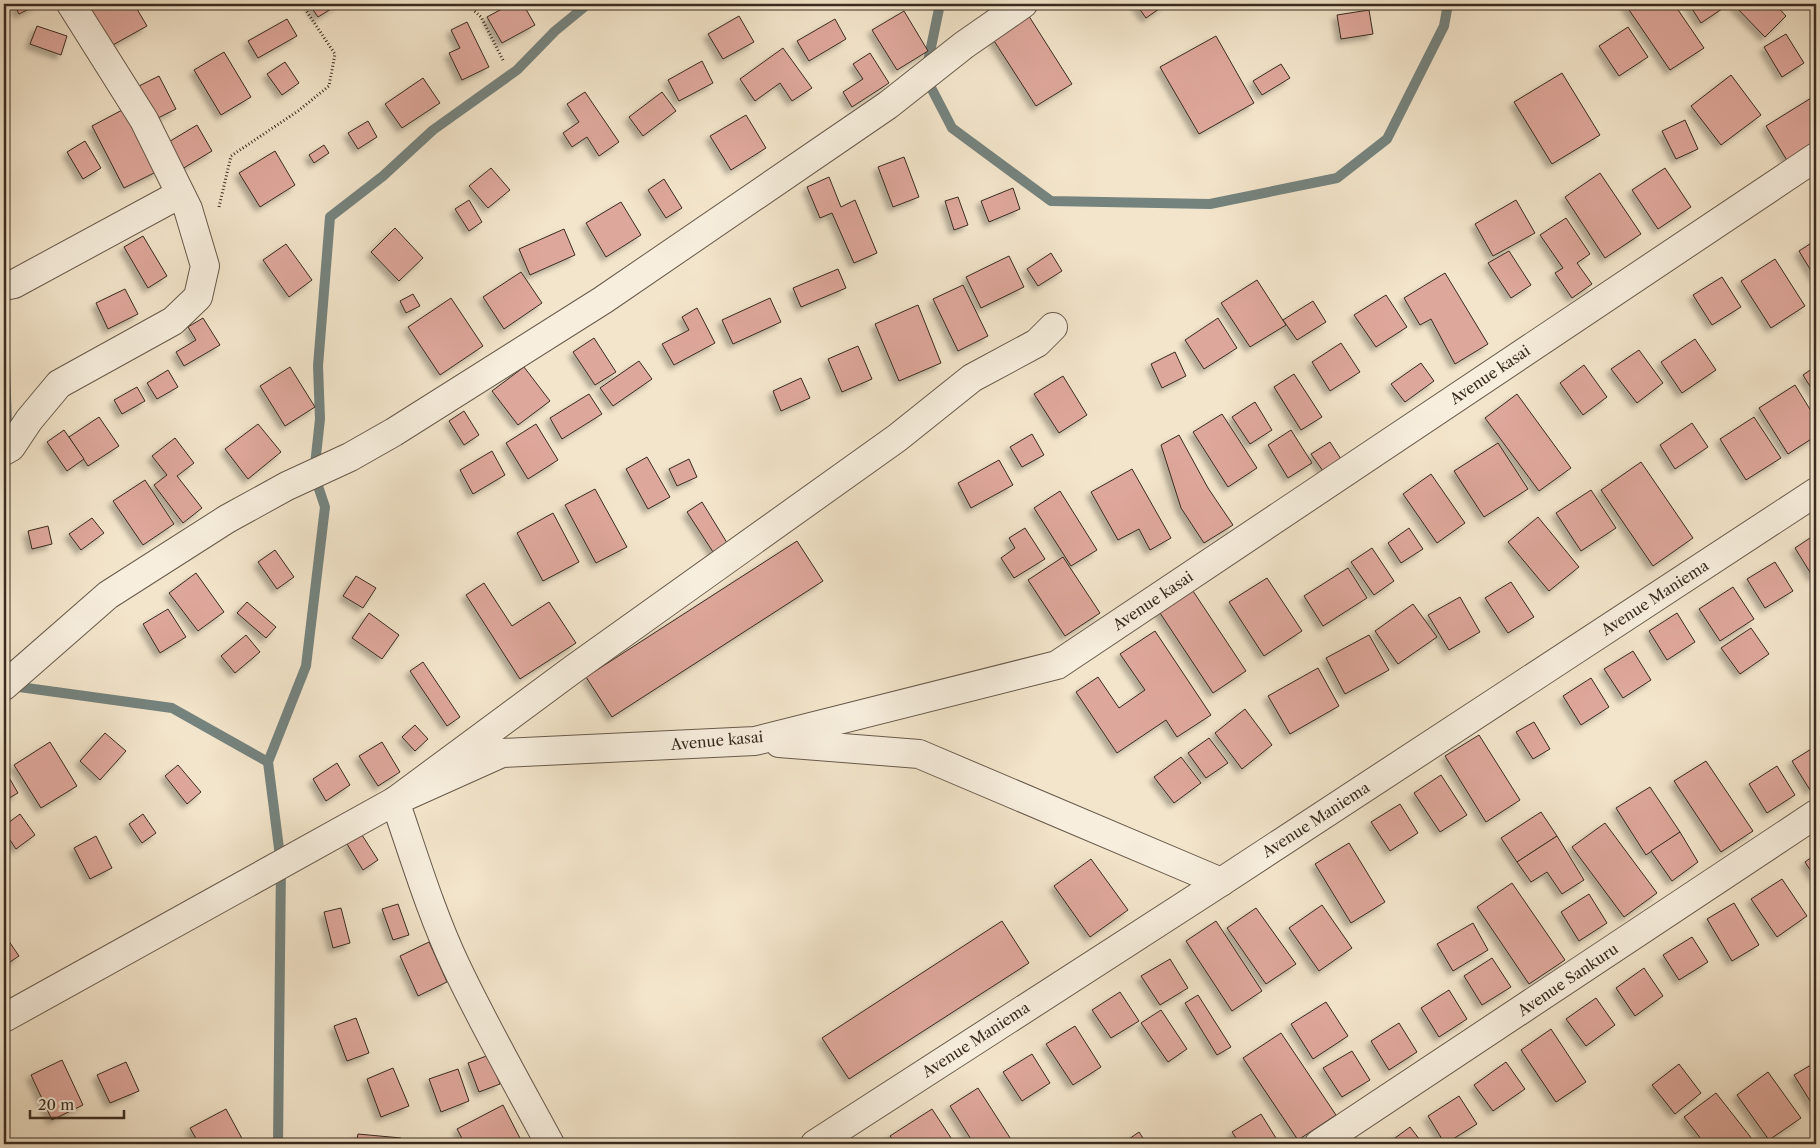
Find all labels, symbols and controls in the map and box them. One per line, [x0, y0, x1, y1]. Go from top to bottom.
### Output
street label: Avenue kasai [1445, 341, 1534, 409]
street label: Avenue Maniema [1597, 556, 1712, 640]
street label: Avenue kasai [1108, 567, 1197, 635]
street label: Avenue kasai [669, 727, 764, 754]
street label: Avenue Maniema [1258, 778, 1373, 862]
street label: Avenue Sankuru [1513, 939, 1622, 1021]
street label: Avenue Maniema [918, 998, 1033, 1082]
scale bar [30, 1088, 124, 1120]
text: 20 m [38, 1095, 74, 1114]

